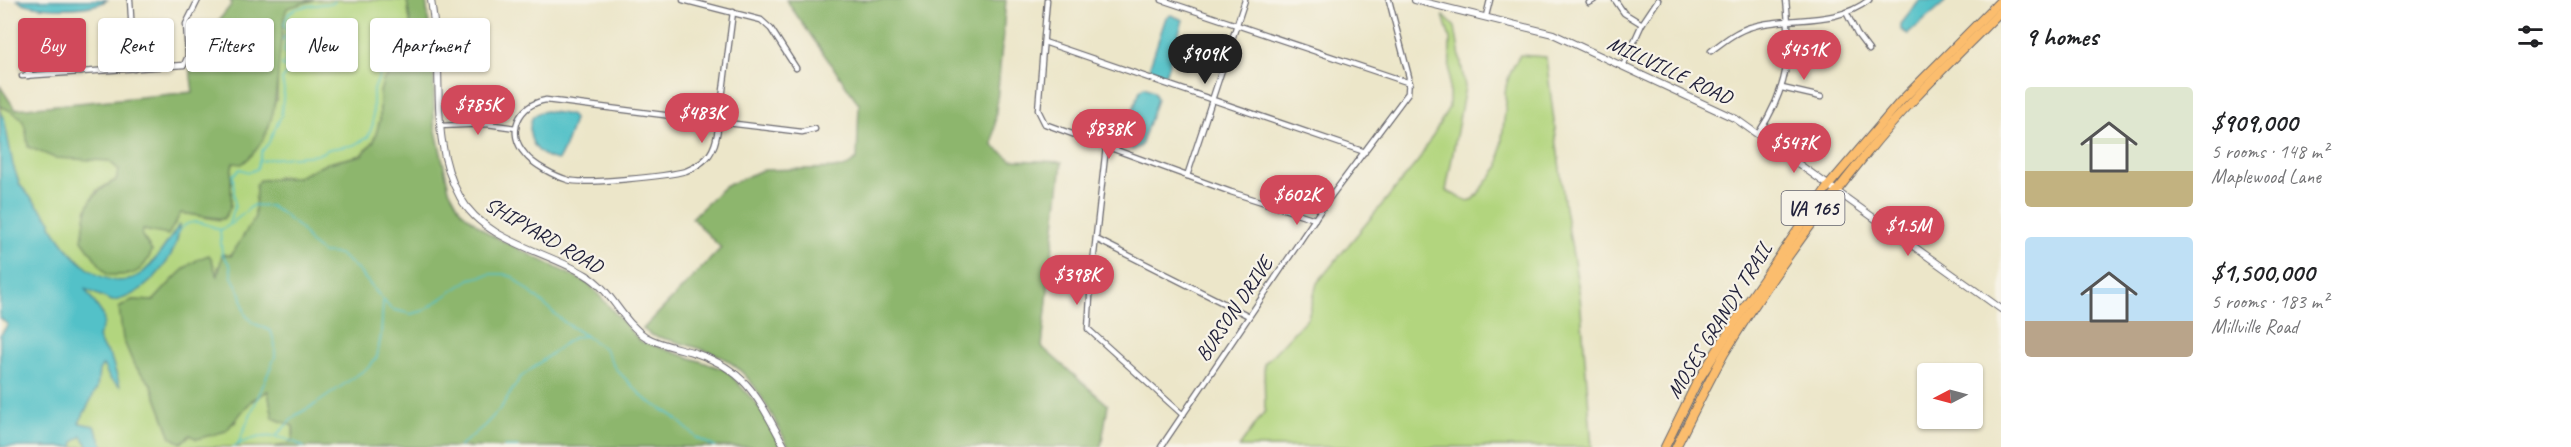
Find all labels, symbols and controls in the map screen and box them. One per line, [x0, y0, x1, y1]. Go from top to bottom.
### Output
chip: Buy [18, 18, 86, 72]
chip: Rent [98, 18, 174, 72]
chip: Filters [186, 18, 274, 72]
chip: New [286, 18, 358, 72]
chip: Apartment [370, 18, 490, 72]
text: 9 homes [2025, 20, 2098, 53]
icon: filters [2514, 20, 2547, 53]
street label: MILLVILLE ROAD [1604, 30, 1738, 111]
pin: $451K [1762, 30, 1846, 81]
pin: $909K [1163, 34, 1247, 85]
text: $451K [1781, 37, 1827, 62]
text: $909K [1182, 41, 1228, 66]
pin: $785K [436, 85, 520, 136]
text: $785K [455, 92, 501, 117]
pin: $483K [660, 93, 744, 144]
text: $483K [679, 100, 725, 125]
text: $909,000 [2211, 106, 2297, 139]
pin: $838K [1067, 109, 1151, 160]
icon: home [2073, 111, 2145, 183]
text: $838K [1086, 116, 1132, 141]
pin: $547K [1752, 123, 1836, 174]
text: $547K [1771, 130, 1817, 155]
text: 5 rooms · 148 m² [2211, 139, 2328, 164]
text: Maplewood Lane [2211, 164, 2321, 189]
pin: $602K [1255, 175, 1339, 226]
text: $602K [1274, 182, 1320, 207]
street label: SHIPYARD ROAD [480, 191, 609, 280]
road number: VA 165 [1782, 191, 1844, 225]
pin: $1.5M [1866, 206, 1950, 257]
text: $1.5M [1885, 213, 1931, 238]
street label: MOSES GRANDY TRAIL [1660, 237, 1778, 403]
street label: BURSON DRIVE [1190, 249, 1280, 366]
pin: $398K [1035, 255, 1119, 306]
text: $1,500,000 [2211, 256, 2314, 289]
icon: home [2073, 261, 2145, 333]
text: $398K [1054, 262, 1100, 287]
text: 5 rooms · 183 m² [2211, 289, 2328, 314]
text: Millville Road [2211, 314, 2298, 339]
north arrow [1917, 363, 1983, 429]
map controls [1917, 363, 1983, 429]

